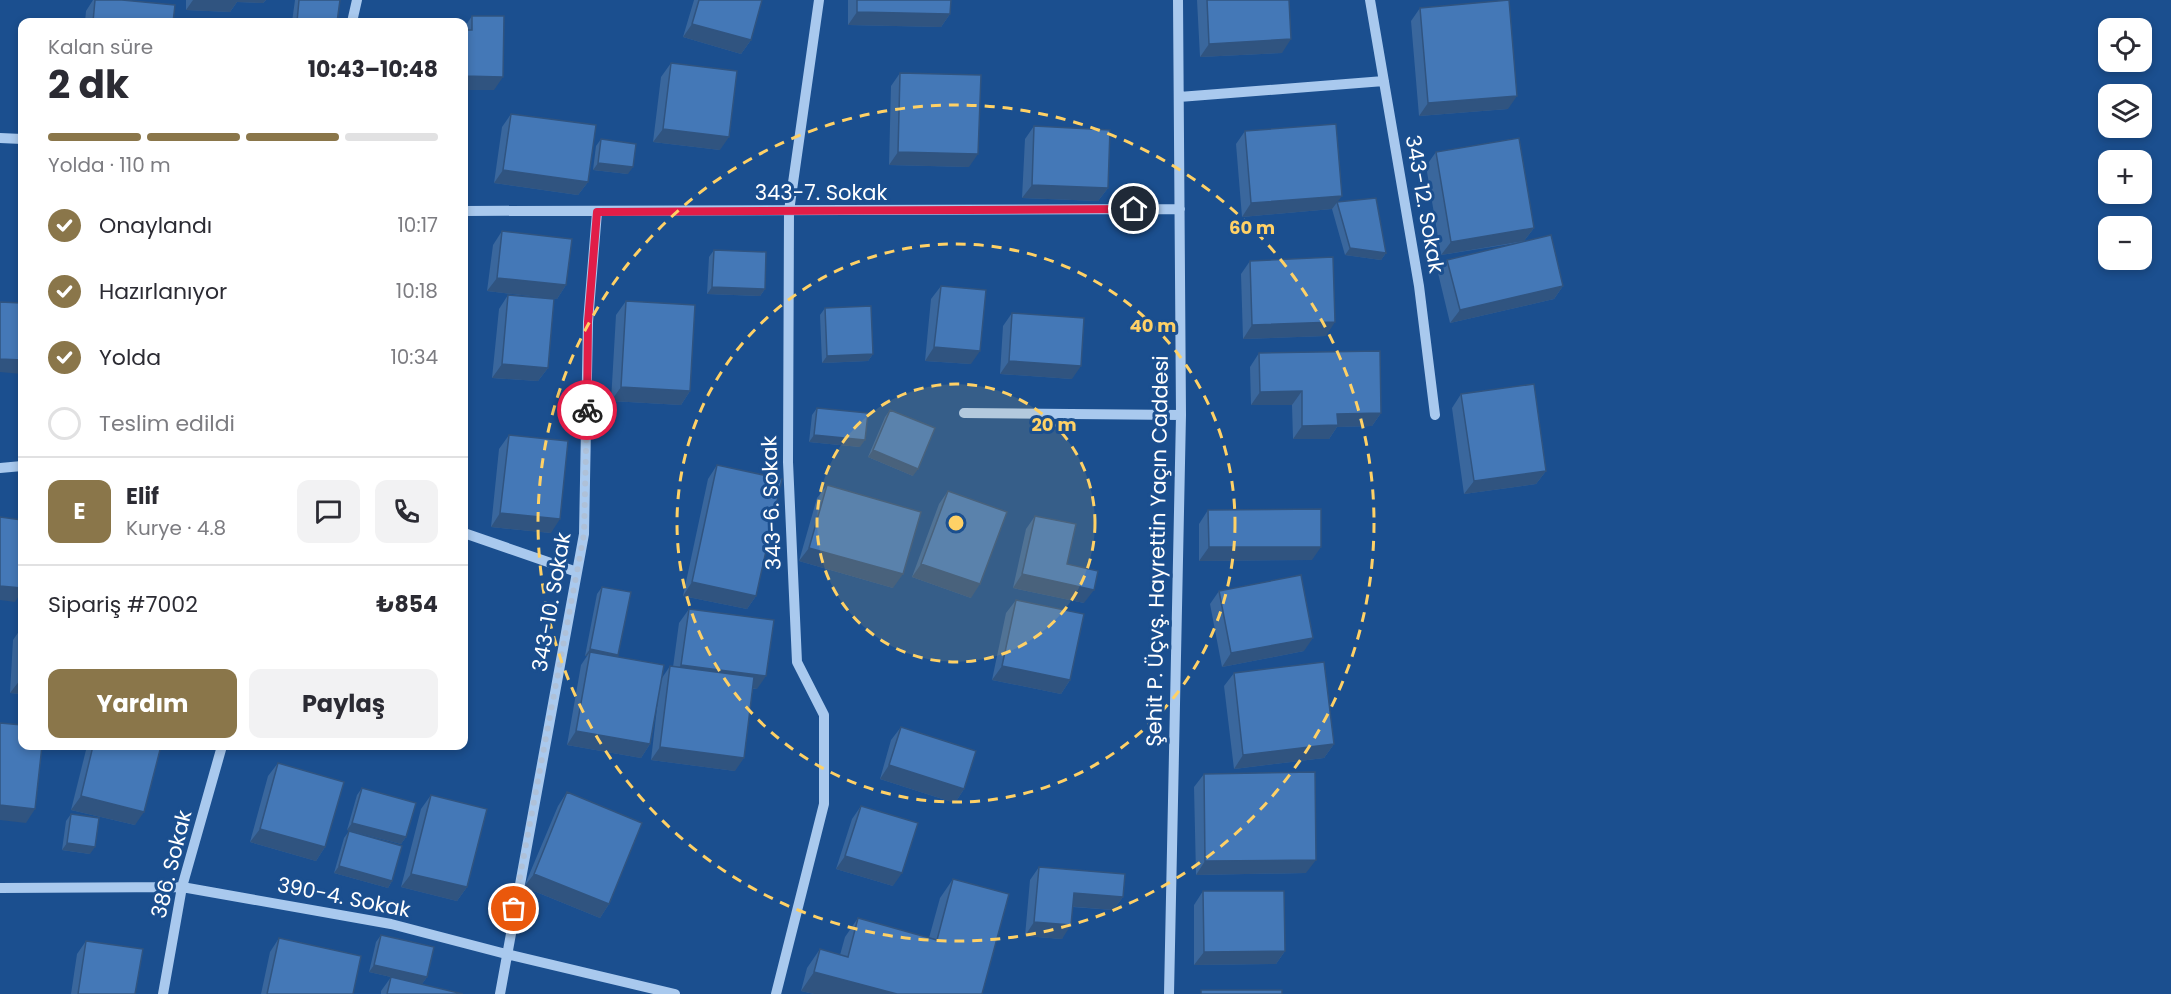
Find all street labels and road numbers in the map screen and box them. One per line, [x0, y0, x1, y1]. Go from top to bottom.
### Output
street label: 343-12. Sokak [1399, 133, 1451, 276]
street label: 343-7. Sokak [755, 178, 887, 207]
street label: Şehit P. Üçvş. Hayrettin Yaçın Caddesi [1139, 355, 1175, 747]
street label: 343-6. Sokak [754, 435, 788, 571]
street label: 343-10. Sokak [524, 530, 578, 674]
street label: 386. Sokak [144, 807, 198, 921]
street label: 390-4. Sokak [275, 870, 413, 924]

